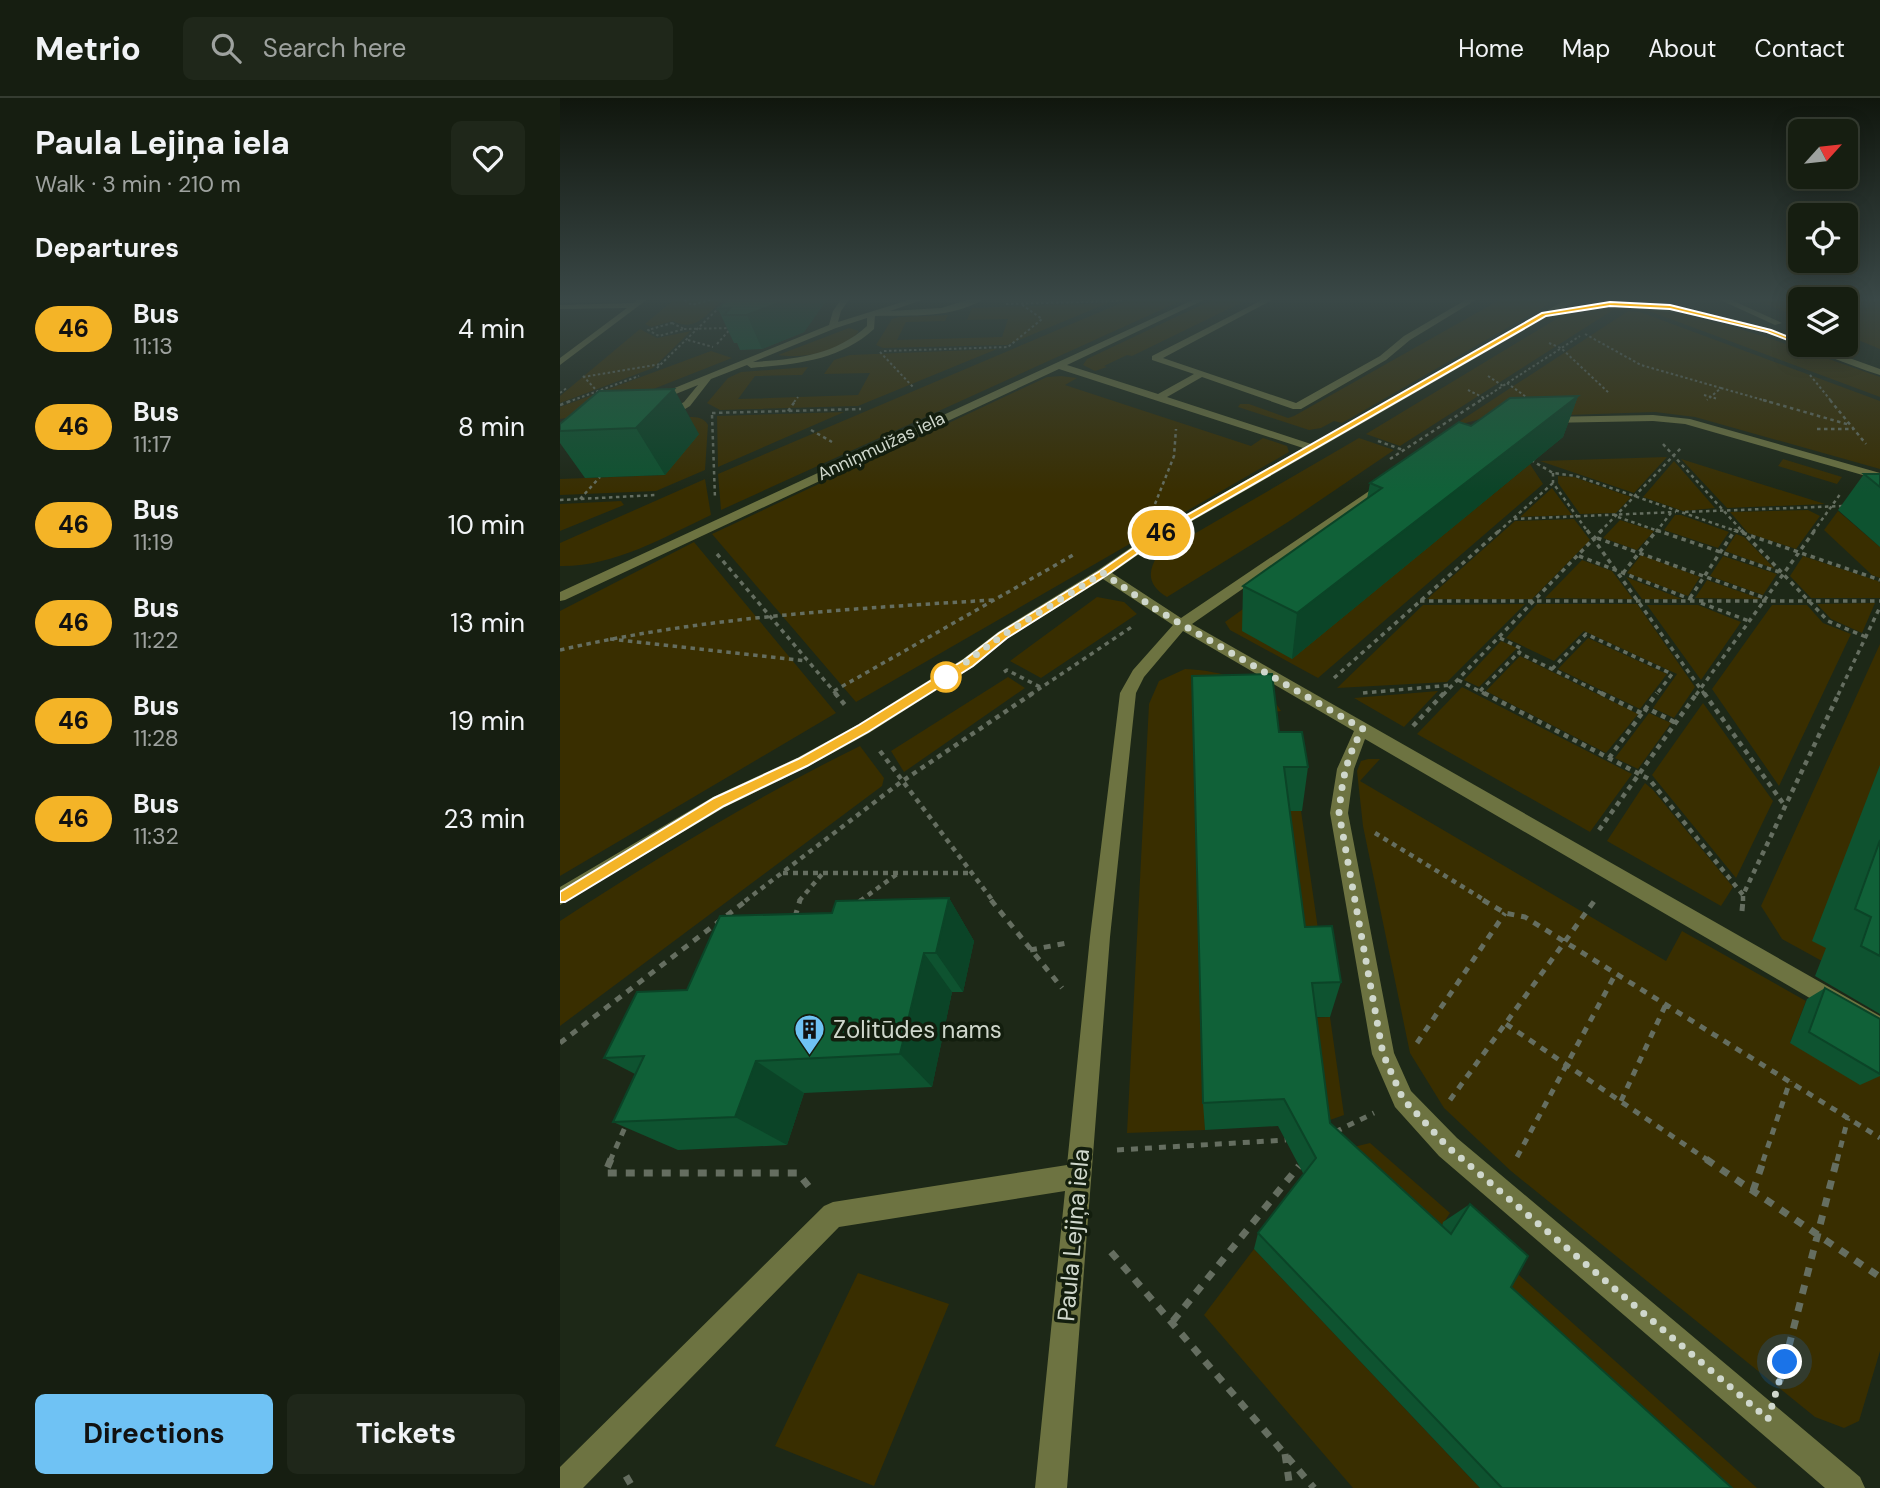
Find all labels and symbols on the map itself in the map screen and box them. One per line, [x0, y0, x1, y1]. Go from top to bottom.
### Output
north arrow [1788, 119, 1858, 189]
street label: Anniņmuižas iela [813, 406, 949, 486]
line badge: 46 [1130, 510, 1192, 556]
unlabelled marker [931, 662, 961, 692]
building icon: Zolitūdes nams [793, 1012, 827, 1056]
place label: Zolitūdes nams [833, 1014, 1002, 1045]
street label: Paula Lejiņa iela [1050, 1147, 1096, 1323]
your location [1767, 1344, 1802, 1379]

